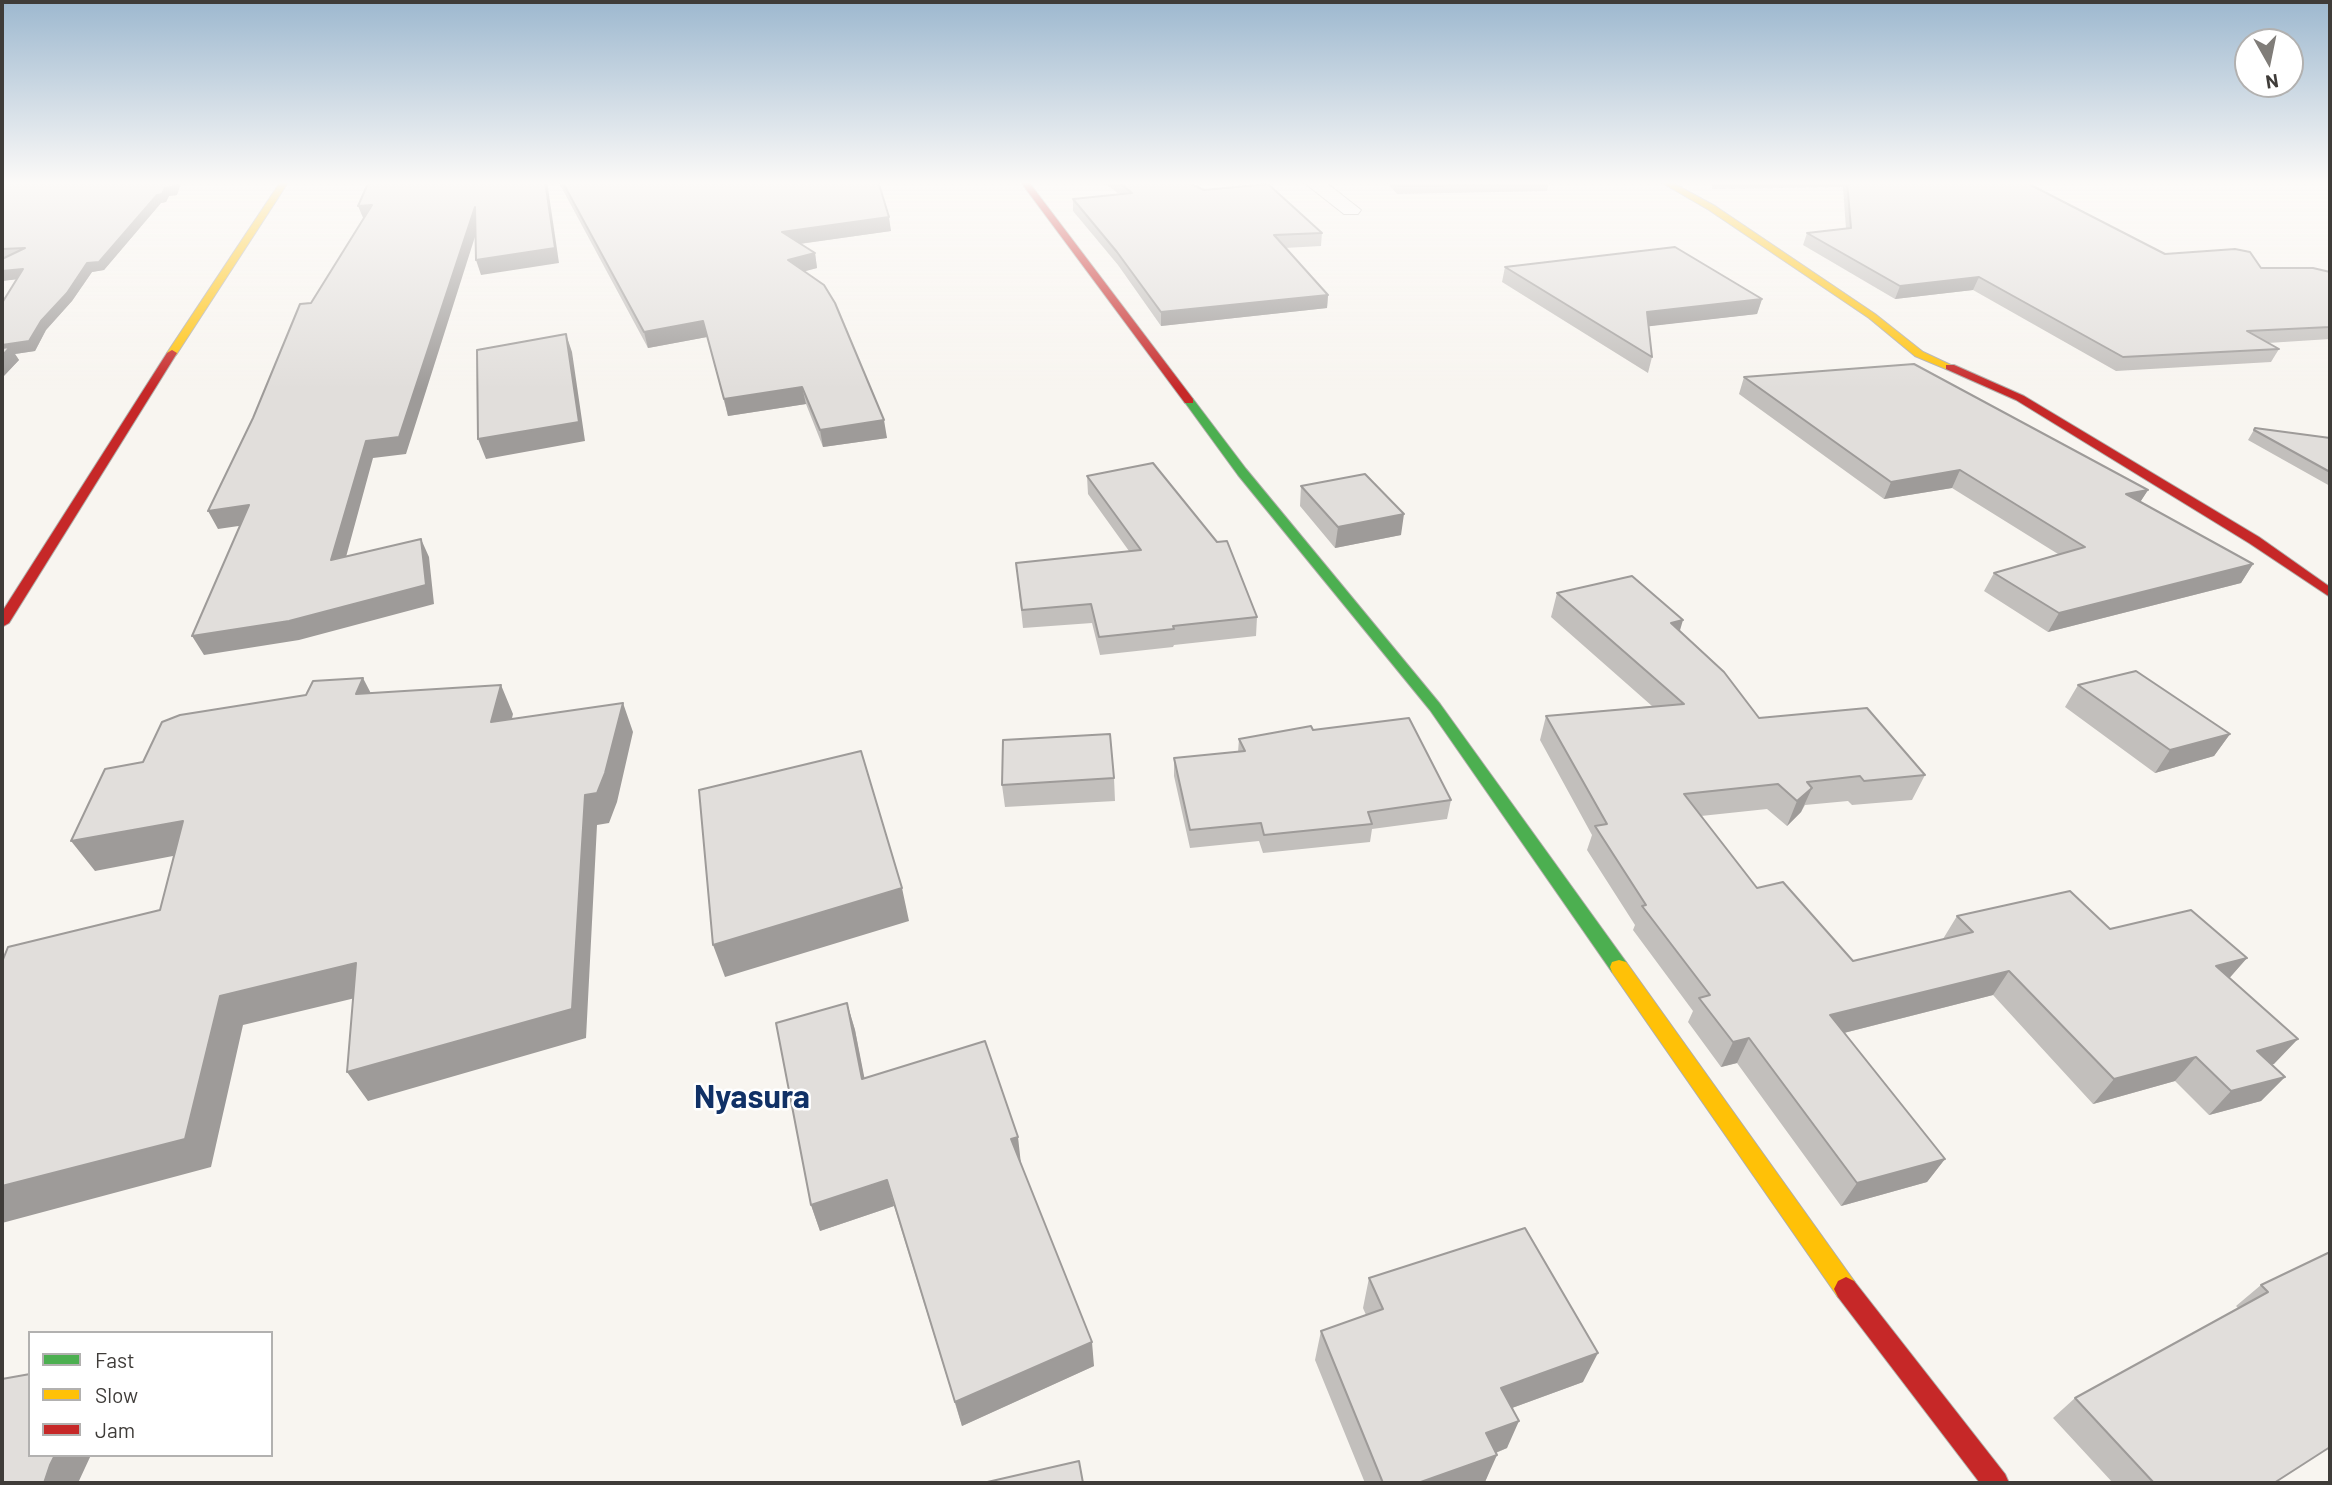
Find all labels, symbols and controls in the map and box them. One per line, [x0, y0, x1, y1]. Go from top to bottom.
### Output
north arrow [2234, 28, 2304, 98]
text: N [2264, 70, 2280, 95]
district label: Nyasura [694, 1078, 810, 1116]
legend [28, 1331, 273, 1457]
text: Fast [95, 1347, 135, 1372]
text: Slow [95, 1382, 138, 1407]
text: Jam [95, 1417, 135, 1442]

